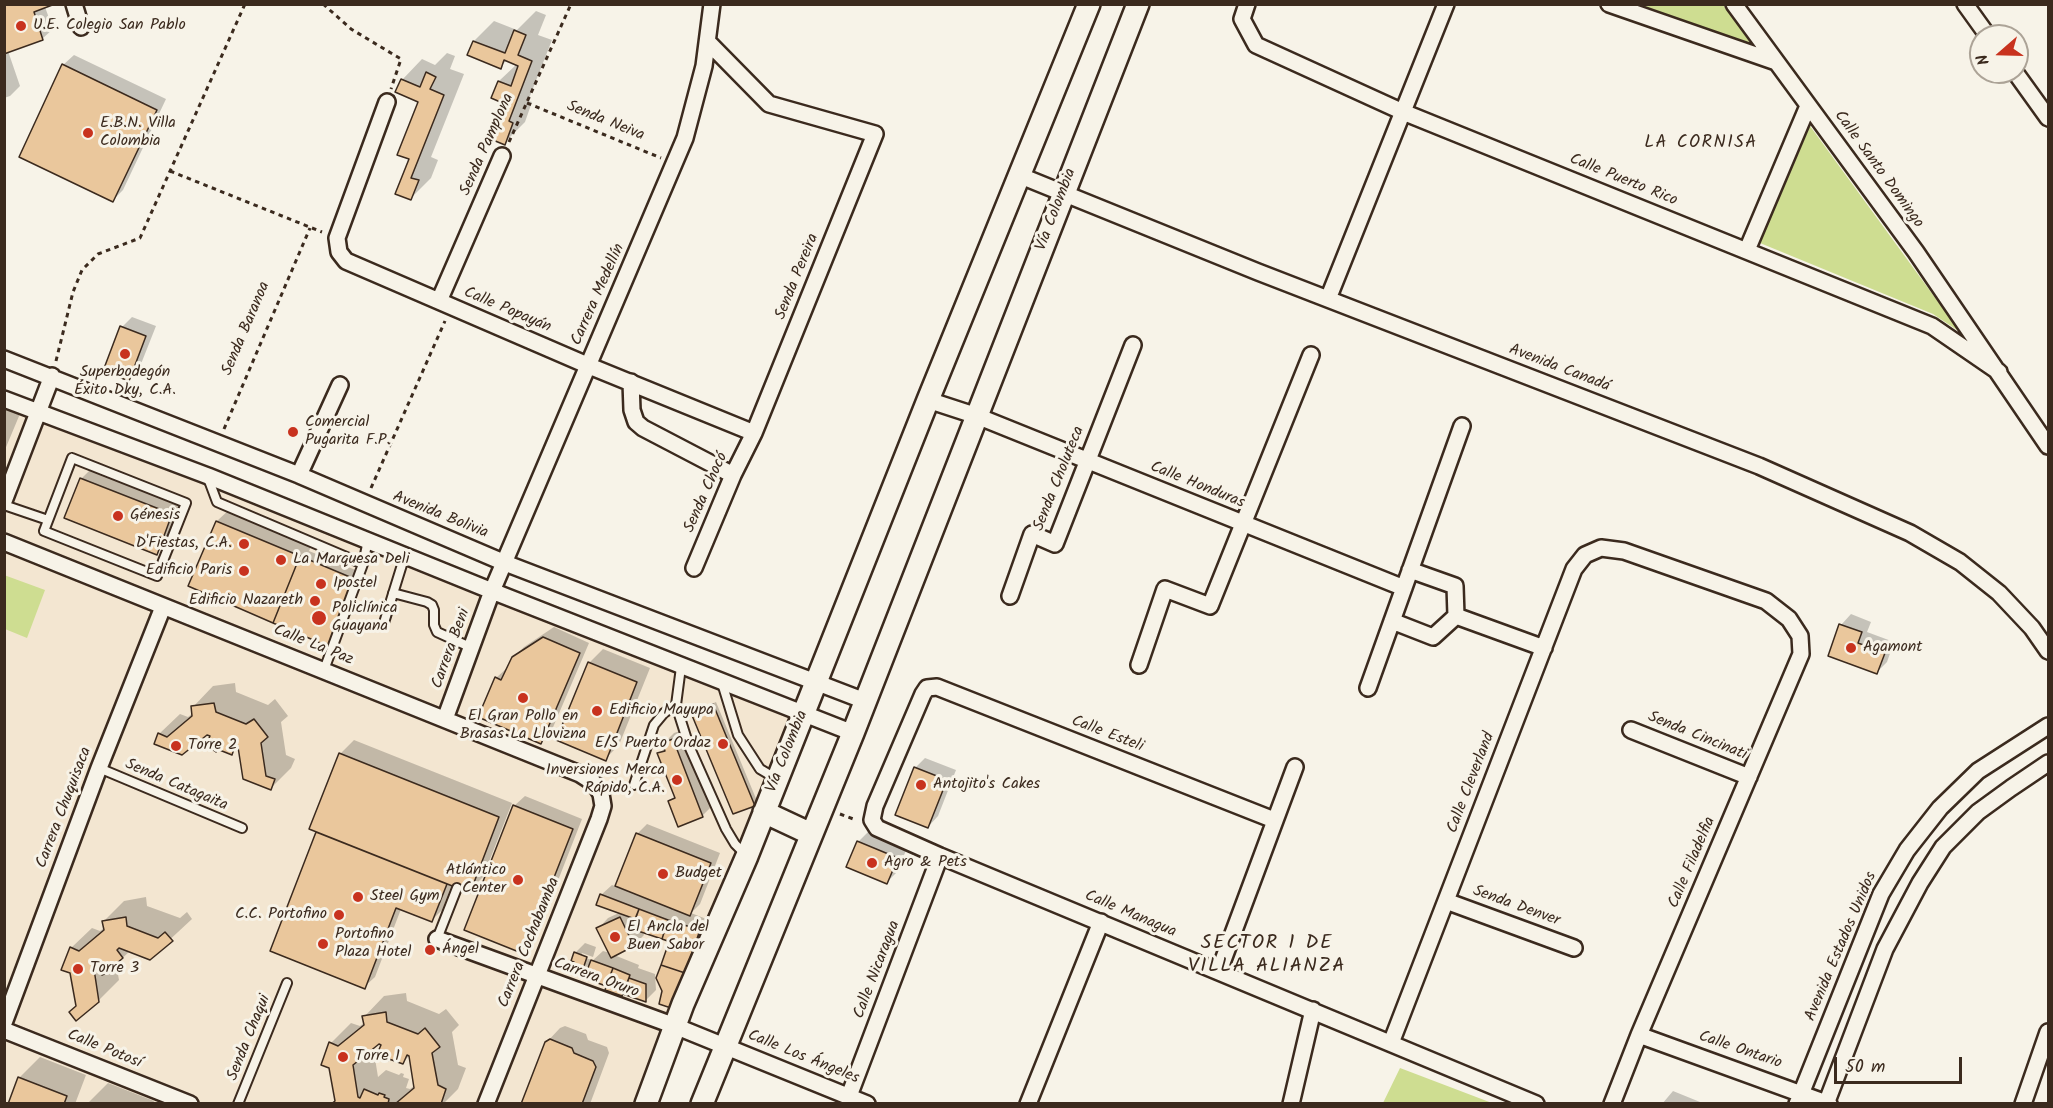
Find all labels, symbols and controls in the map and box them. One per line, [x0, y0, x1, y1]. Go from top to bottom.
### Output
place label: U.E. Colegio San Pablo [33, 16, 186, 36]
marker: U.E. Colegio San Pablo [14, 19, 28, 33]
north arrow [1969, 24, 2029, 84]
text: N [1970, 51, 1997, 69]
street label: Senda Pamplona [457, 91, 519, 199]
street label: Senda Neiva [563, 98, 647, 146]
street label: Calle Santo Domingo [1829, 108, 1927, 232]
place label: E.B.N. Villa Colombia [100, 114, 176, 152]
marker: E.B.N. Villa Colombia [81, 126, 95, 140]
district label: LA CORNISA [1644, 133, 1758, 155]
street label: Calle Puerto Rico [1566, 151, 1680, 211]
street label: Vía Colombia [1033, 166, 1081, 254]
street label: Senda Pereira [772, 231, 824, 323]
street label: Carrera Medellín [568, 241, 630, 349]
street label: Senda Baranoa [219, 279, 275, 379]
street label: Calle Popayán [460, 284, 554, 338]
street label: Avenida Canadá [1506, 341, 1612, 397]
marker: Superbodegón Éxito Dky, C.A. [118, 347, 132, 361]
place label: Superbodegón Éxito Dky, C.A. [74, 363, 176, 401]
place label: Comercial Pugarita F.P. [305, 413, 390, 451]
street label: Senda Choluteca [1030, 424, 1090, 534]
marker: Comercial Pugarita F.P. [286, 425, 300, 439]
street label: Senda Chocó [681, 450, 733, 536]
street label: Calle Honduras [1147, 458, 1247, 514]
street label: Avenida Bolivia [390, 488, 490, 544]
place label: Génesis [130, 506, 180, 526]
marker: Génesis [111, 509, 125, 523]
place label: D'Fiestas, C.A. [136, 534, 232, 554]
marker: D'Fiestas, C.A. [237, 537, 251, 551]
place label: La Marquesa Deli [293, 550, 410, 570]
marker: La Marquesa Deli [274, 553, 288, 567]
place label: Edificio Paris [146, 561, 232, 581]
marker: Edificio Paris [237, 564, 251, 578]
place label: Ipostel [333, 574, 377, 594]
marker: Ipostel [314, 577, 328, 591]
place label: Edificio Nazareth [189, 591, 303, 611]
marker: Edificio Nazareth [308, 594, 322, 608]
place label: Policlínica Guayana [332, 599, 397, 637]
street label: Carrera Beni [429, 606, 475, 692]
marker: Policlínica Guayana [310, 609, 328, 627]
street label: Calle La Paz [270, 621, 356, 671]
place label: Agamont [1863, 638, 1923, 658]
marker: Agamont [1844, 641, 1858, 655]
marker: El Gran Pollo en Brasas La Llovizna [516, 691, 530, 705]
place label: Edificio Mayupa [609, 701, 714, 721]
marker: Edificio Mayupa [590, 704, 604, 718]
place label: El Gran Pollo en Brasas La Llovizna [460, 707, 586, 745]
street label: Vía Colombia [763, 708, 813, 796]
street label: Senda Cincinati [1645, 708, 1749, 766]
street label: Calle Esteli [1068, 712, 1146, 758]
street label: Calle Cleverland [1444, 730, 1500, 836]
place label: E/S Puerto Ordaz [595, 734, 711, 754]
place label: Torre 2 [188, 736, 237, 756]
marker: E/S Puerto Ordaz [716, 737, 730, 751]
marker: Torre 2 [169, 739, 183, 753]
street label: Carrera Chuquisaca [33, 745, 97, 871]
street label: Senda Catagaita [122, 756, 230, 816]
place label: Inversiones Merca Rápido, C.A. [546, 761, 665, 799]
marker: Inversiones Merca Rápido, C.A. [670, 773, 684, 787]
place label: Antojito's Cakes [933, 775, 1040, 795]
marker: Antojito's Cakes [914, 778, 928, 792]
street label: Calle Filadelfia [1665, 815, 1721, 911]
place label: Agro & Pets [884, 853, 967, 873]
marker: Agro & Pets [865, 856, 879, 870]
place label: Atlántico Center [446, 861, 506, 899]
place label: Budget [675, 864, 722, 884]
marker: Budget [656, 867, 670, 881]
street label: Avenida Estados Unidos [1802, 870, 1882, 1024]
marker: Atlántico Center [511, 873, 525, 887]
street label: Carrera Cochabamba [495, 875, 565, 1011]
street label: Senda Denver [1470, 882, 1562, 932]
place label: Steel Gym [370, 887, 439, 907]
street label: Calle Managua [1081, 887, 1179, 943]
marker: Steel Gym [351, 890, 365, 904]
place label: C.C. Portofino [235, 905, 327, 925]
marker: C.C. Portofino [332, 908, 346, 922]
place label: El Ancla del Buen Sabor [627, 918, 709, 956]
street label: Calle Nicaragua [851, 918, 905, 1022]
place label: Portofino Plaza Hotel [335, 925, 411, 963]
marker: El Ancla del Buen Sabor [608, 930, 622, 944]
district label: SECTOR 1 DE VILLA ALIANZA [1188, 933, 1346, 980]
marker: Portofino Plaza Hotel [316, 937, 330, 951]
place label: Ángel [442, 940, 479, 960]
marker: Ángel [423, 943, 437, 957]
street label: Carrera Oruro [551, 955, 641, 1003]
place label: Torre 3 [90, 959, 139, 979]
marker: Torre 3 [71, 962, 85, 976]
street label: Senda Chaqui [224, 992, 276, 1084]
street label: Calle Potosí [64, 1026, 144, 1074]
street label: Calle Los Ángeles [744, 1027, 862, 1089]
street label: Calle Ontario [1696, 1028, 1784, 1074]
scale bar [1837, 1045, 1964, 1083]
place label: Torre 1 [355, 1047, 400, 1067]
marker: Torre 1 [336, 1050, 350, 1064]
text: 50 m [1845, 1053, 1885, 1082]

